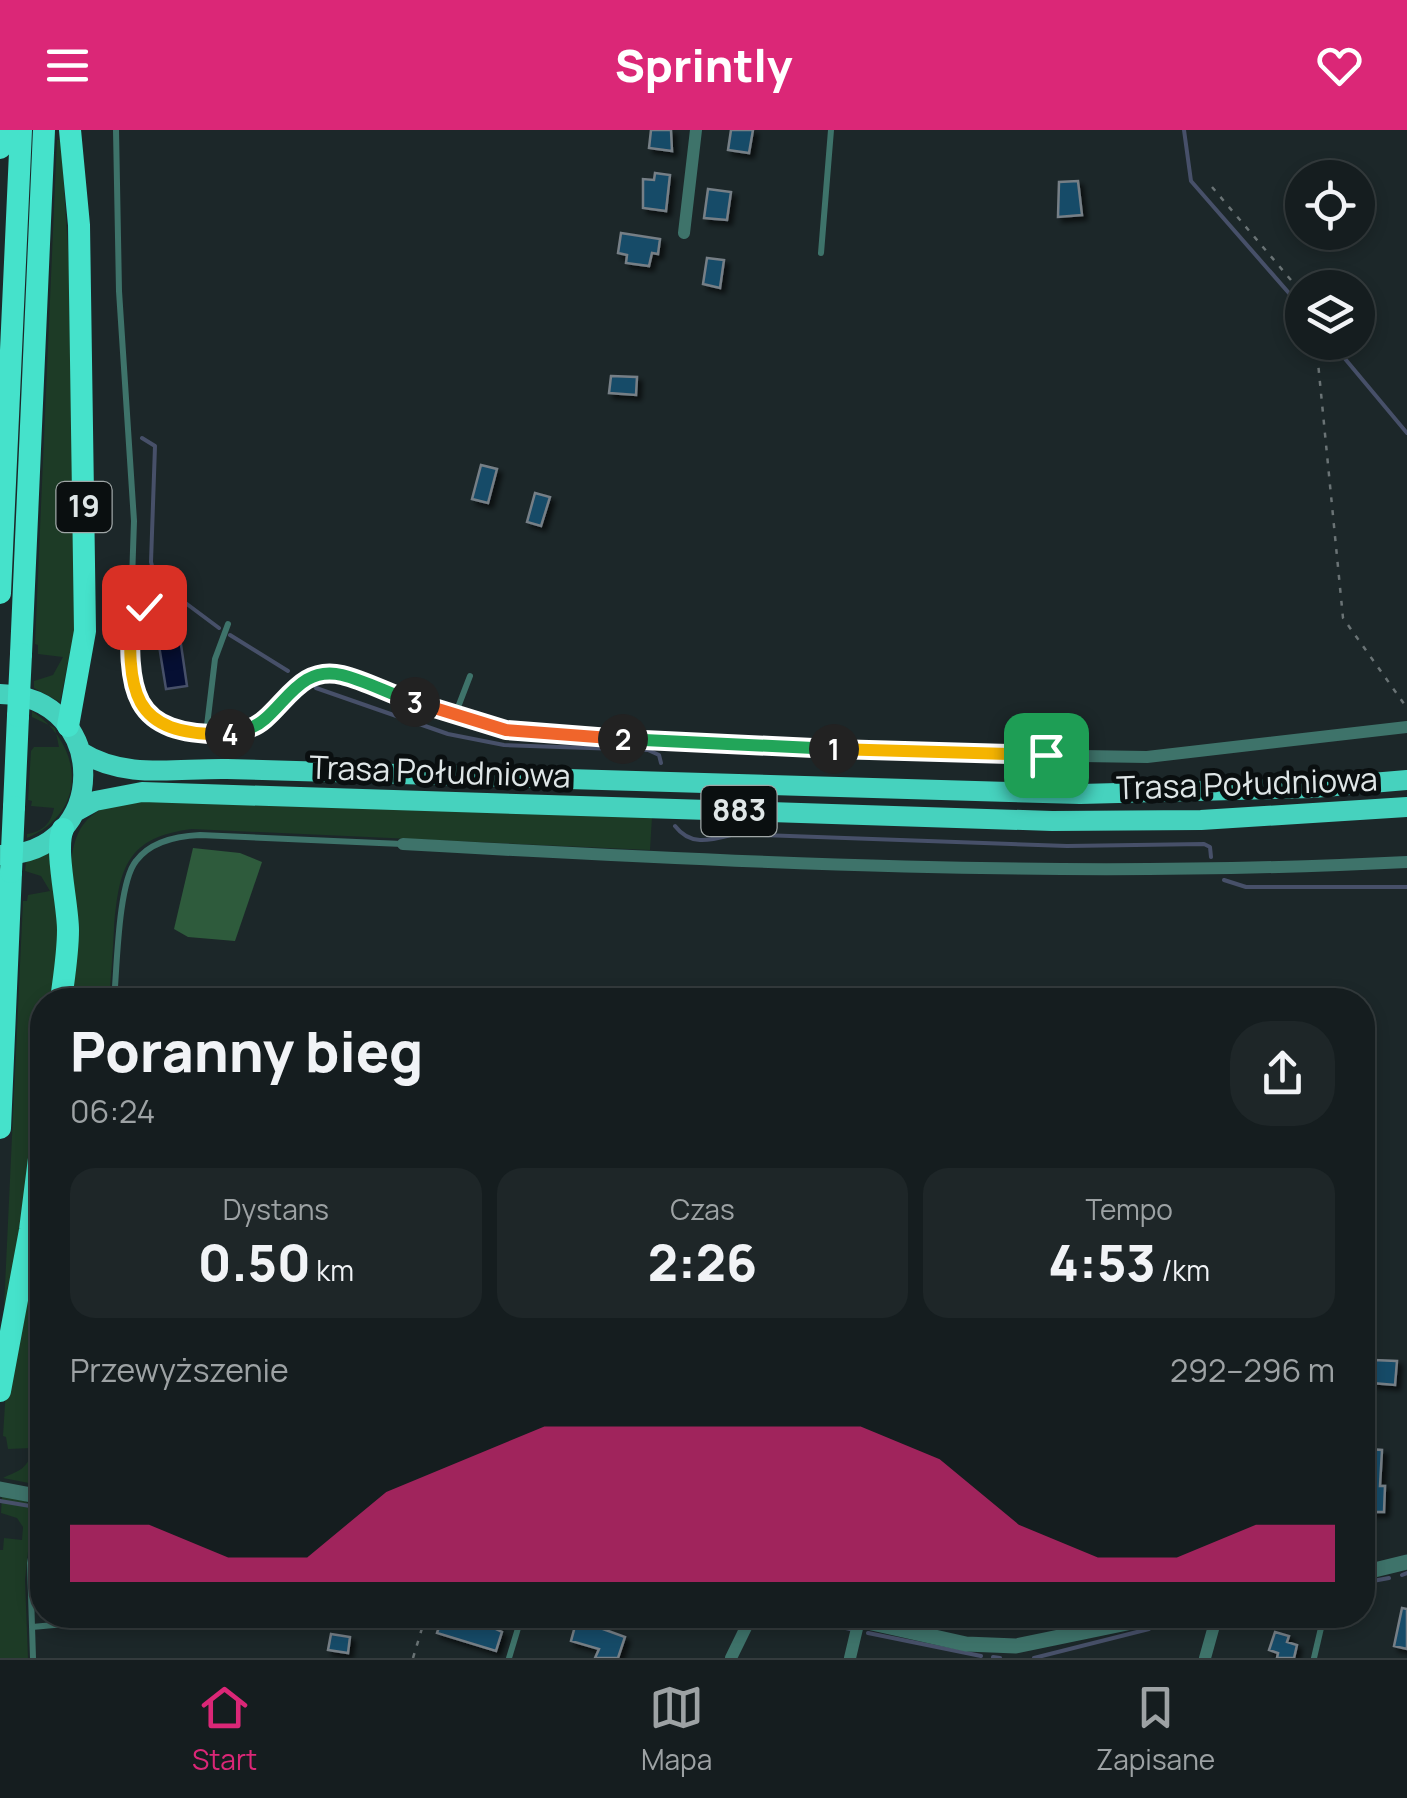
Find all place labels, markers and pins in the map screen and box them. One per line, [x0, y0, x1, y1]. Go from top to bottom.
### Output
pin [102, 565, 187, 650]
pin: 3 [390, 677, 440, 727]
pin: 4 [205, 709, 255, 759]
pin [1004, 713, 1089, 798]
pin: 2 [598, 714, 648, 764]
pin: 1 [809, 724, 859, 774]

